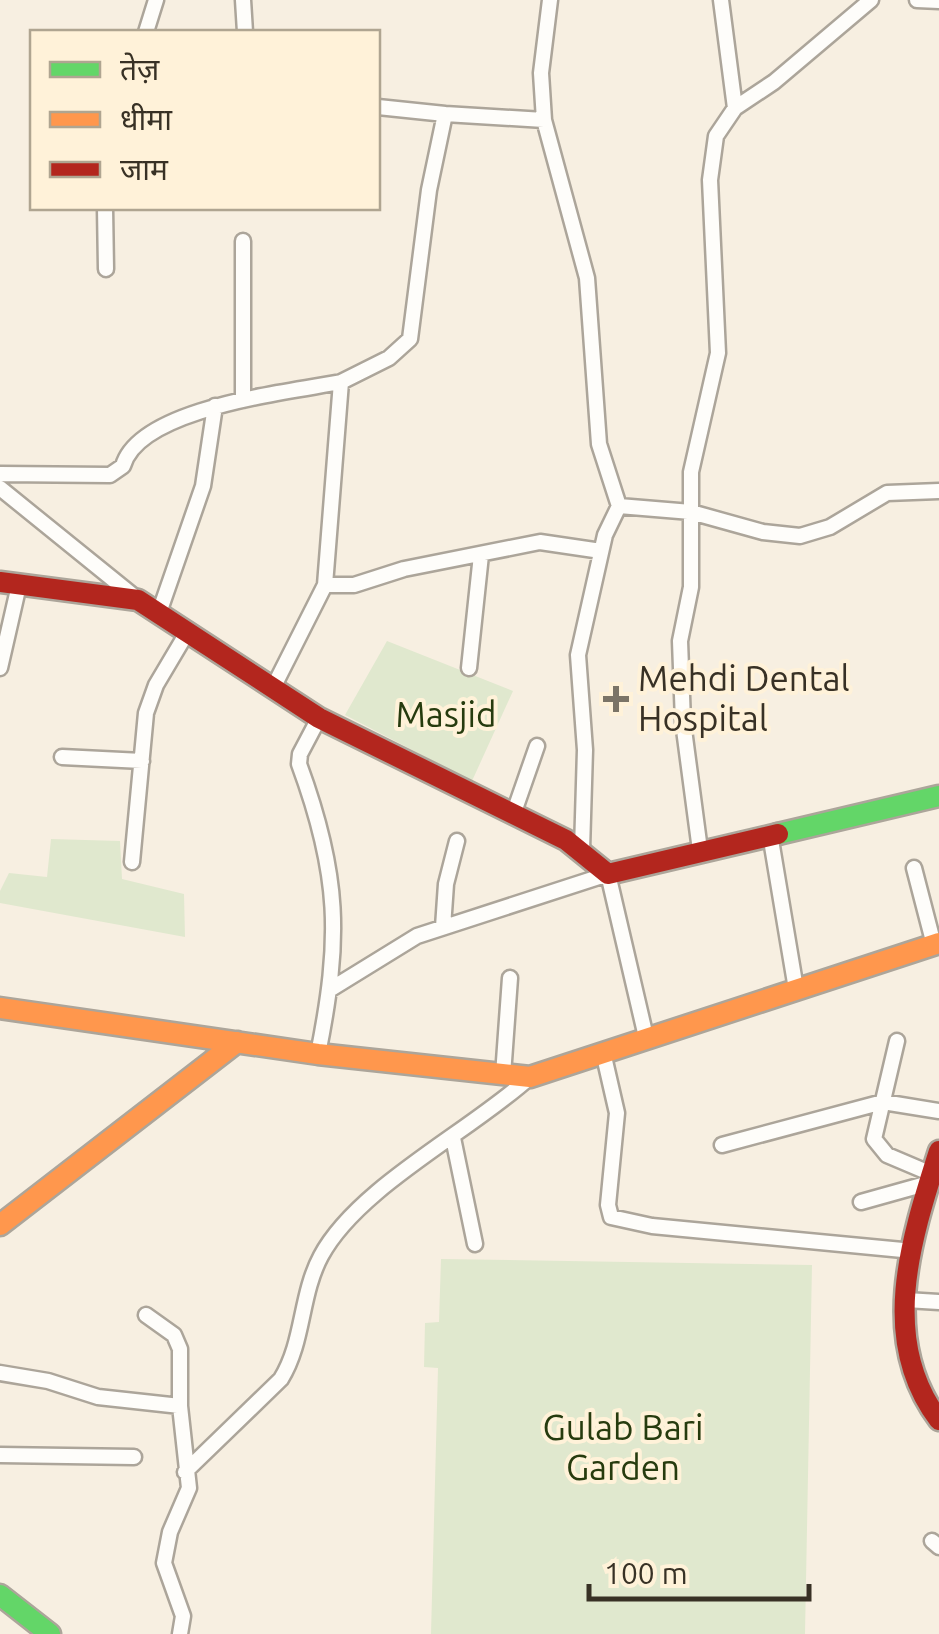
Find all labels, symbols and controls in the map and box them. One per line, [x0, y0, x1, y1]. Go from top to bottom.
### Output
legend [30, 30, 380, 210]
text: तेज़ [120, 52, 160, 86]
text: धीमा [120, 102, 173, 136]
text: जाम [120, 152, 169, 186]
place label: Mehdi Dental Hospital [638, 658, 850, 738]
marker: Mehdi Dental Hospital [603, 686, 629, 712]
park label: Masjid [395, 694, 497, 734]
park label: Gulab Bari Garden [543, 1407, 703, 1487]
scale bar [589, 1539, 809, 1601]
text: 100 m [604, 1556, 688, 1590]

